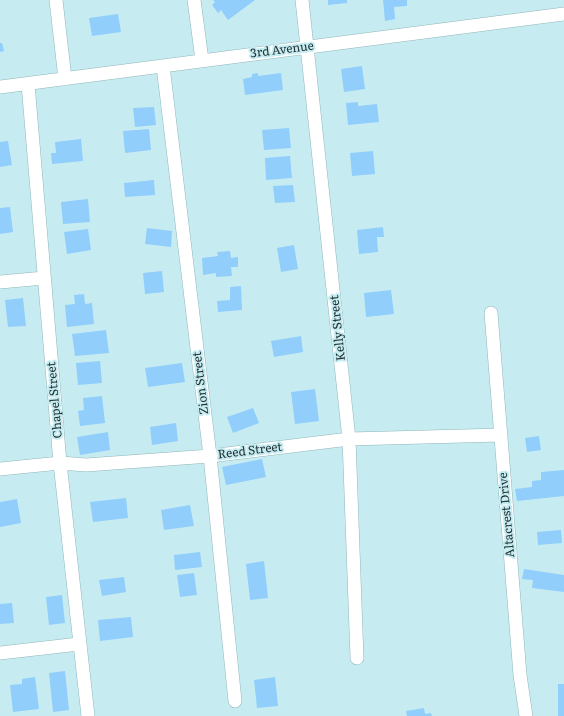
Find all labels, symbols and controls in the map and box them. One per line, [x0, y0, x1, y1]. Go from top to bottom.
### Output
street label: 3rd Avenue [249, 39, 315, 61]
street label: Kelly Street [327, 294, 349, 362]
street label: Zion Street [190, 351, 212, 415]
street label: Chapel Street [44, 361, 66, 439]
street label: Reed Street [217, 440, 283, 462]
street label: Altacrest Drive [496, 472, 518, 558]

